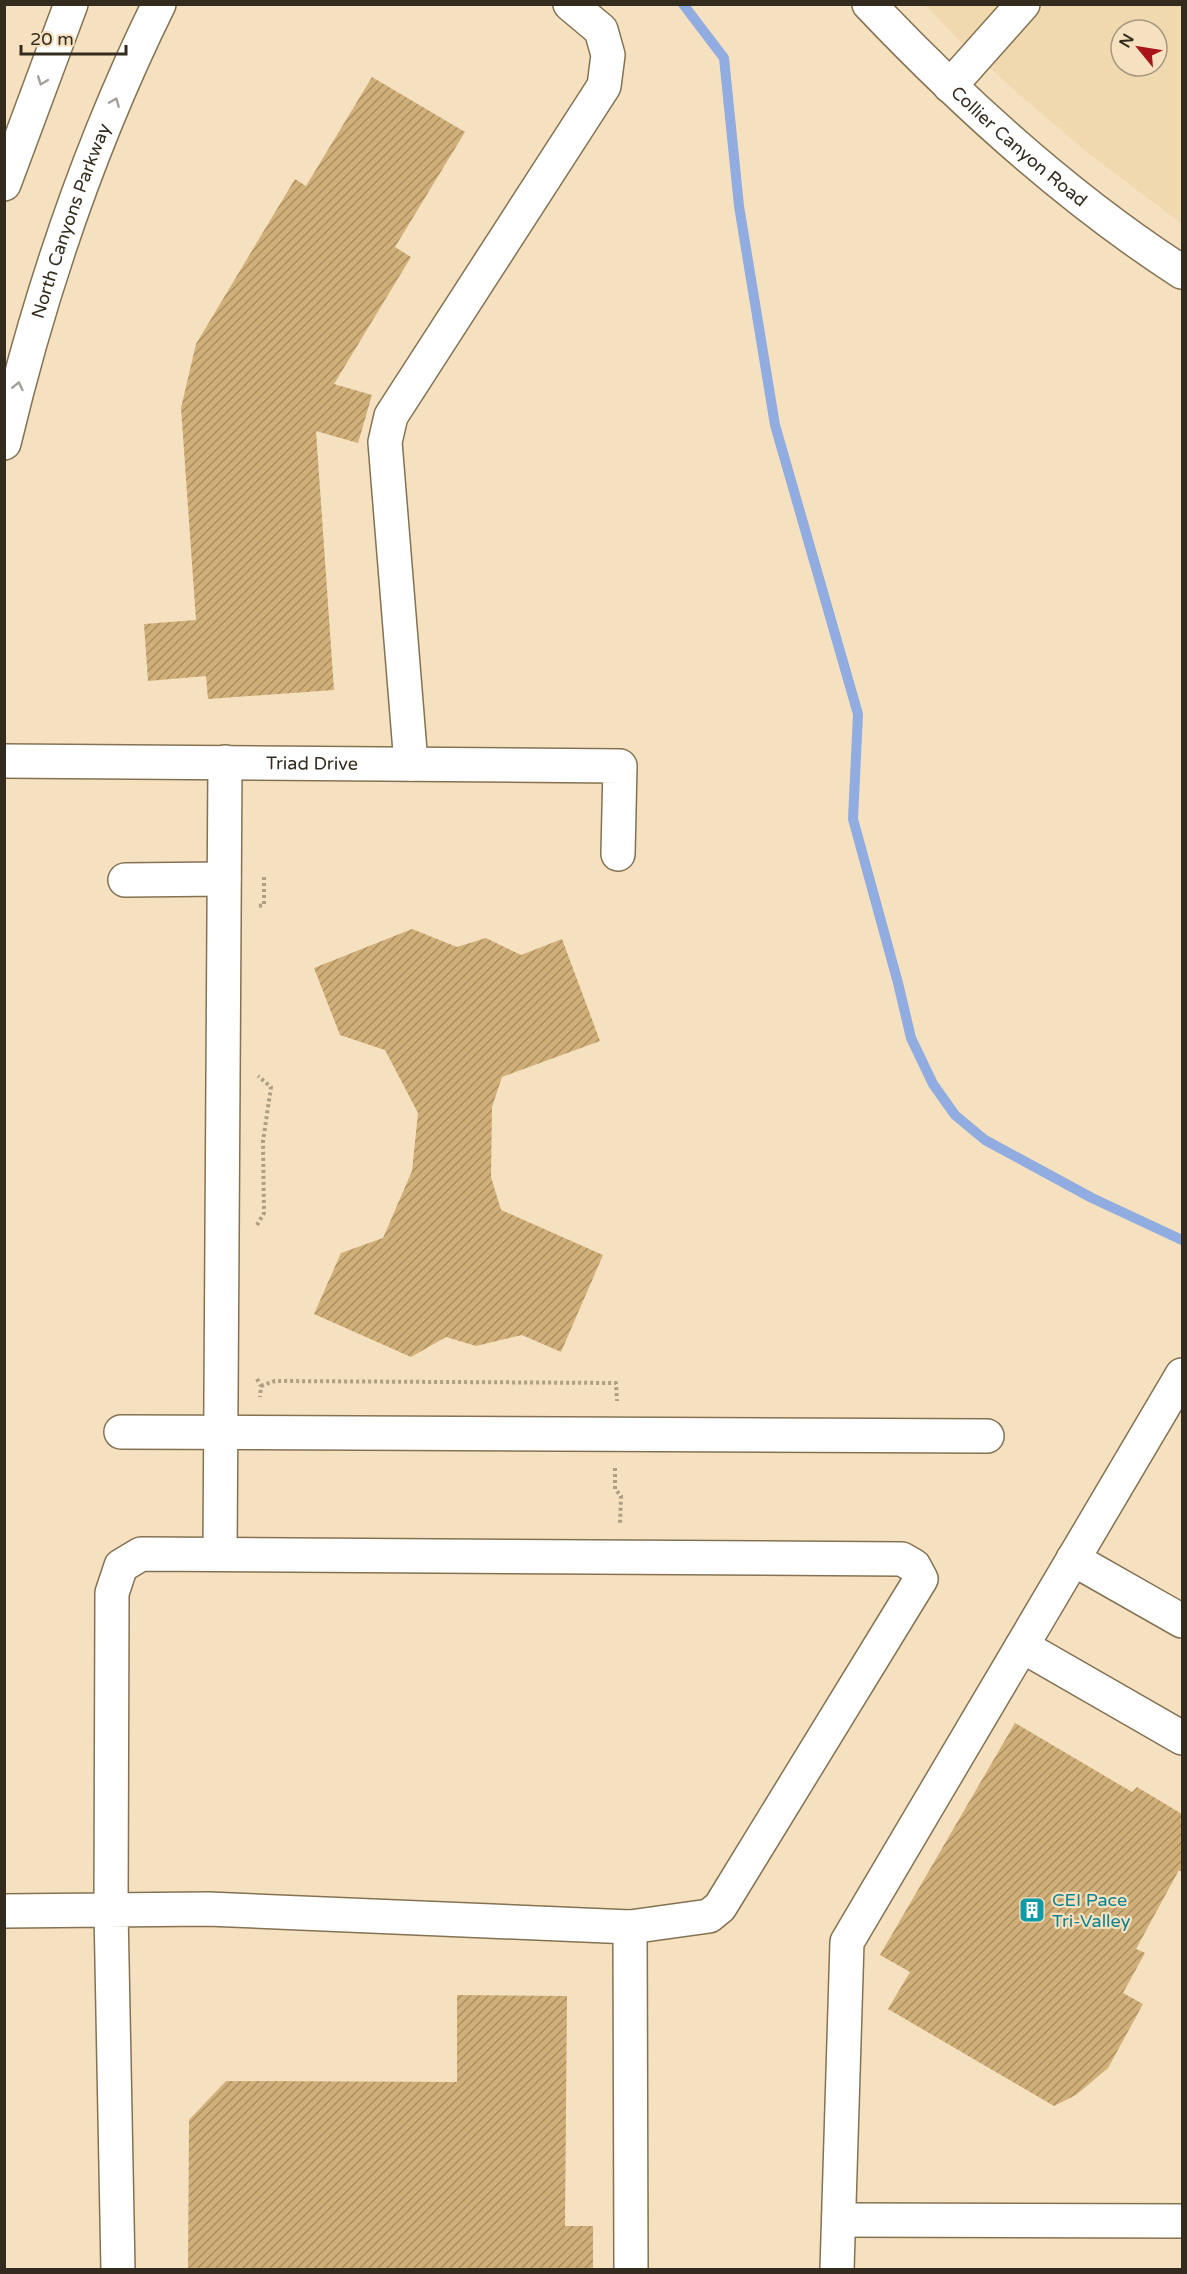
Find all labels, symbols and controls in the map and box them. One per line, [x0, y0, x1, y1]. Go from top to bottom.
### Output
scale bar [21, 18, 126, 56]
north arrow [1109, 18, 1169, 78]
text: 20 m [30, 28, 74, 50]
text: N [1115, 30, 1139, 52]
one-way arrow [36, 75, 49, 86]
street label: Collier Canyon Road [946, 81, 1092, 211]
one-way arrow [108, 97, 120, 108]
street label: North Canyons Parkway [27, 120, 115, 321]
one-way arrow [10, 381, 23, 391]
street label: Triad Drive [266, 752, 358, 775]
place label: CEI Pace Tri-Valley [1052, 1889, 1131, 1932]
building icon: CEI Pace Tri-Valley [1017, 1895, 1047, 1925]

